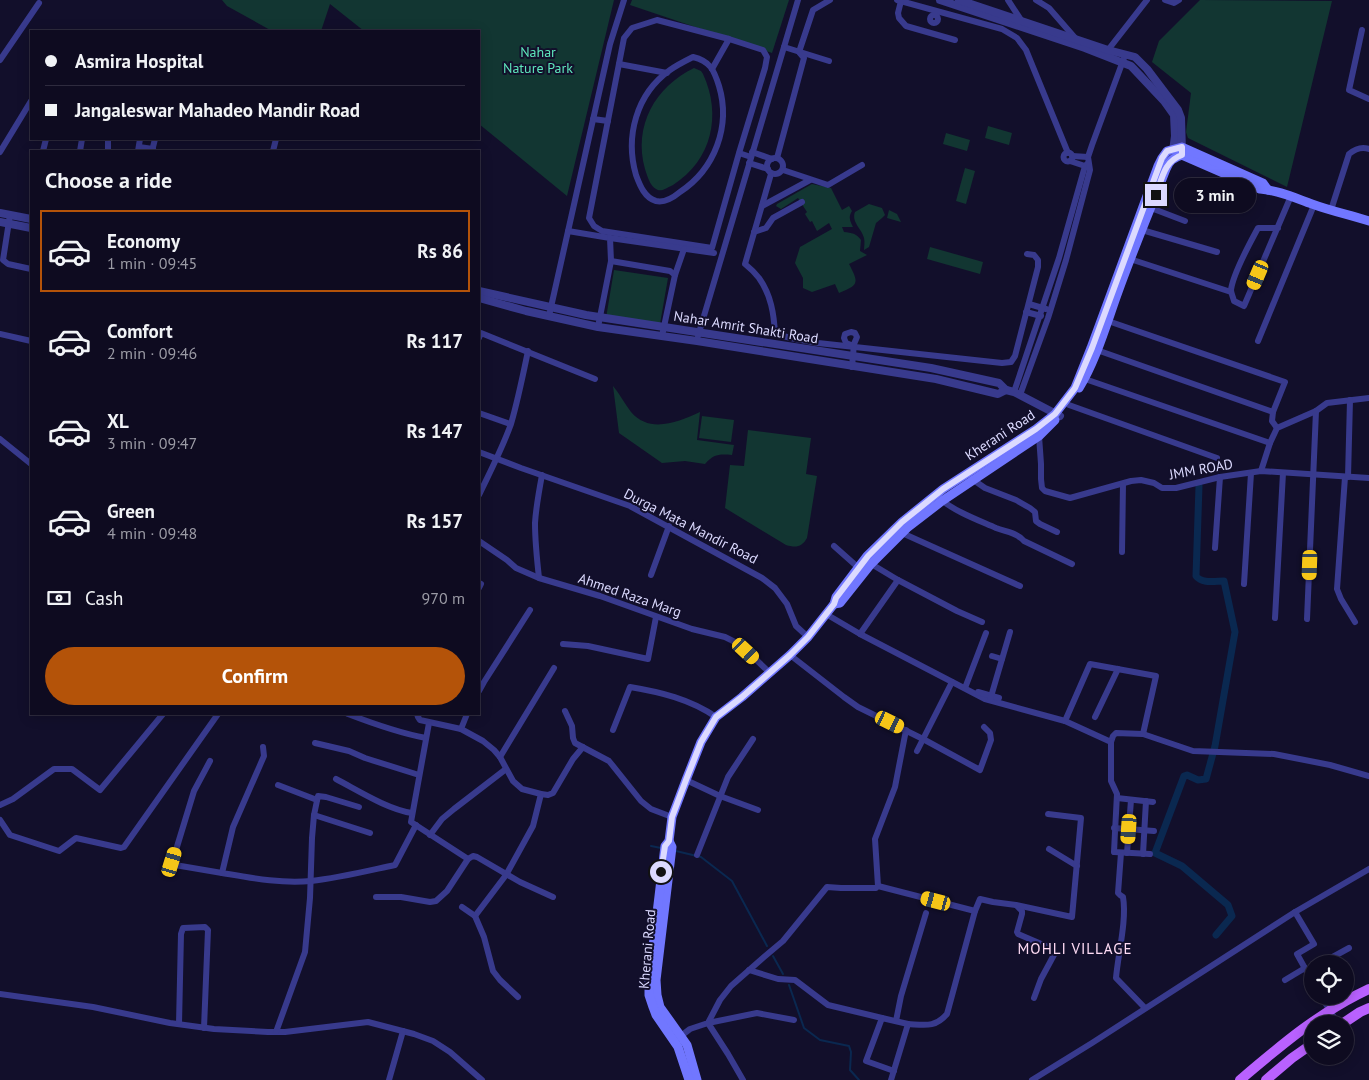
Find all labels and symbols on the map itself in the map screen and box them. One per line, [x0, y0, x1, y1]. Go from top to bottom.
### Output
park label: Nahar Nature Park [503, 43, 573, 77]
callout: 3 min [1174, 178, 1256, 212]
route end [1145, 184, 1167, 206]
car [1245, 258, 1270, 292]
street label: Nahar Amrit Shakti Road [672, 307, 820, 347]
street label: Kherani Road [962, 406, 1038, 464]
street label: JMM ROAD [1167, 455, 1234, 484]
street label: Durga Mata Mandir Road [621, 484, 761, 568]
car [1301, 550, 1318, 580]
street label: Ahmed Raza Marg [576, 569, 684, 621]
car [729, 635, 762, 667]
car [873, 709, 906, 735]
car [1120, 814, 1137, 844]
car [160, 845, 183, 879]
route start [650, 861, 672, 883]
car [919, 890, 952, 912]
street label: Kherani Road [635, 908, 659, 990]
district label: MOHLI VILLAGE [1018, 939, 1133, 958]

